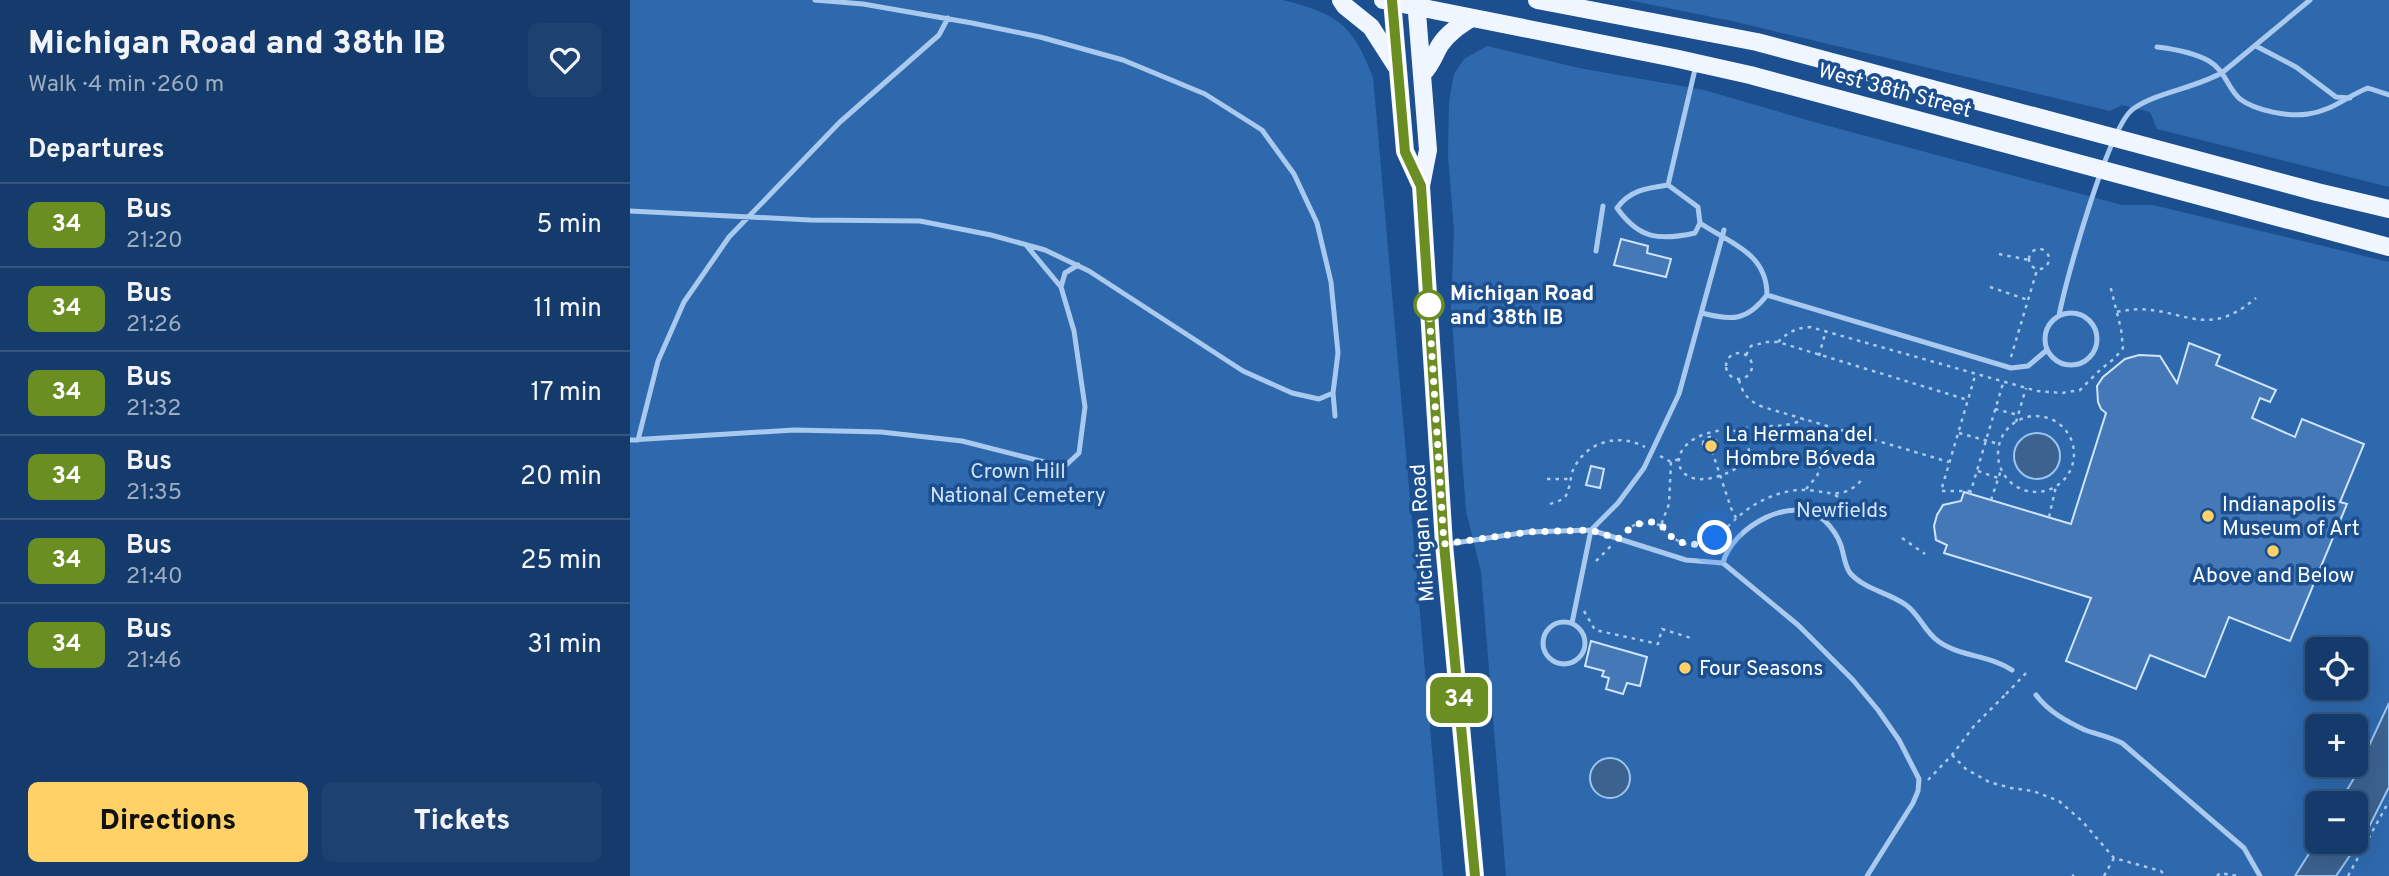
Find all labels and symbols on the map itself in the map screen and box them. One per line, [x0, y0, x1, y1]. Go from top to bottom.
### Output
street label: West 38th Street [1815, 58, 1974, 125]
place label: Michigan Road and 38th IB [1450, 281, 1594, 332]
marker: Michigan Road and 38th IB [1414, 290, 1444, 320]
place label: La Hermana del Hombre Bóveda [1725, 422, 1876, 473]
marker: La Hermana del Hombre Bóveda [1703, 438, 1719, 454]
park label: Crown Hill National Cemetery [930, 459, 1106, 510]
street label: Michigan Road [1405, 463, 1442, 603]
place label: Indianapolis Museum of Art [2222, 492, 2360, 543]
park label: Newfields [1796, 498, 1888, 525]
marker: Indianapolis Museum of Art [2200, 508, 2216, 524]
your location [1697, 520, 1732, 555]
marker: Above and Below [2265, 543, 2281, 559]
place label: Above and Below [2192, 563, 2354, 590]
place label: Four Seasons [1699, 656, 1823, 683]
marker: Four Seasons [1677, 660, 1693, 676]
line badge: 34 [1428, 677, 1490, 723]

